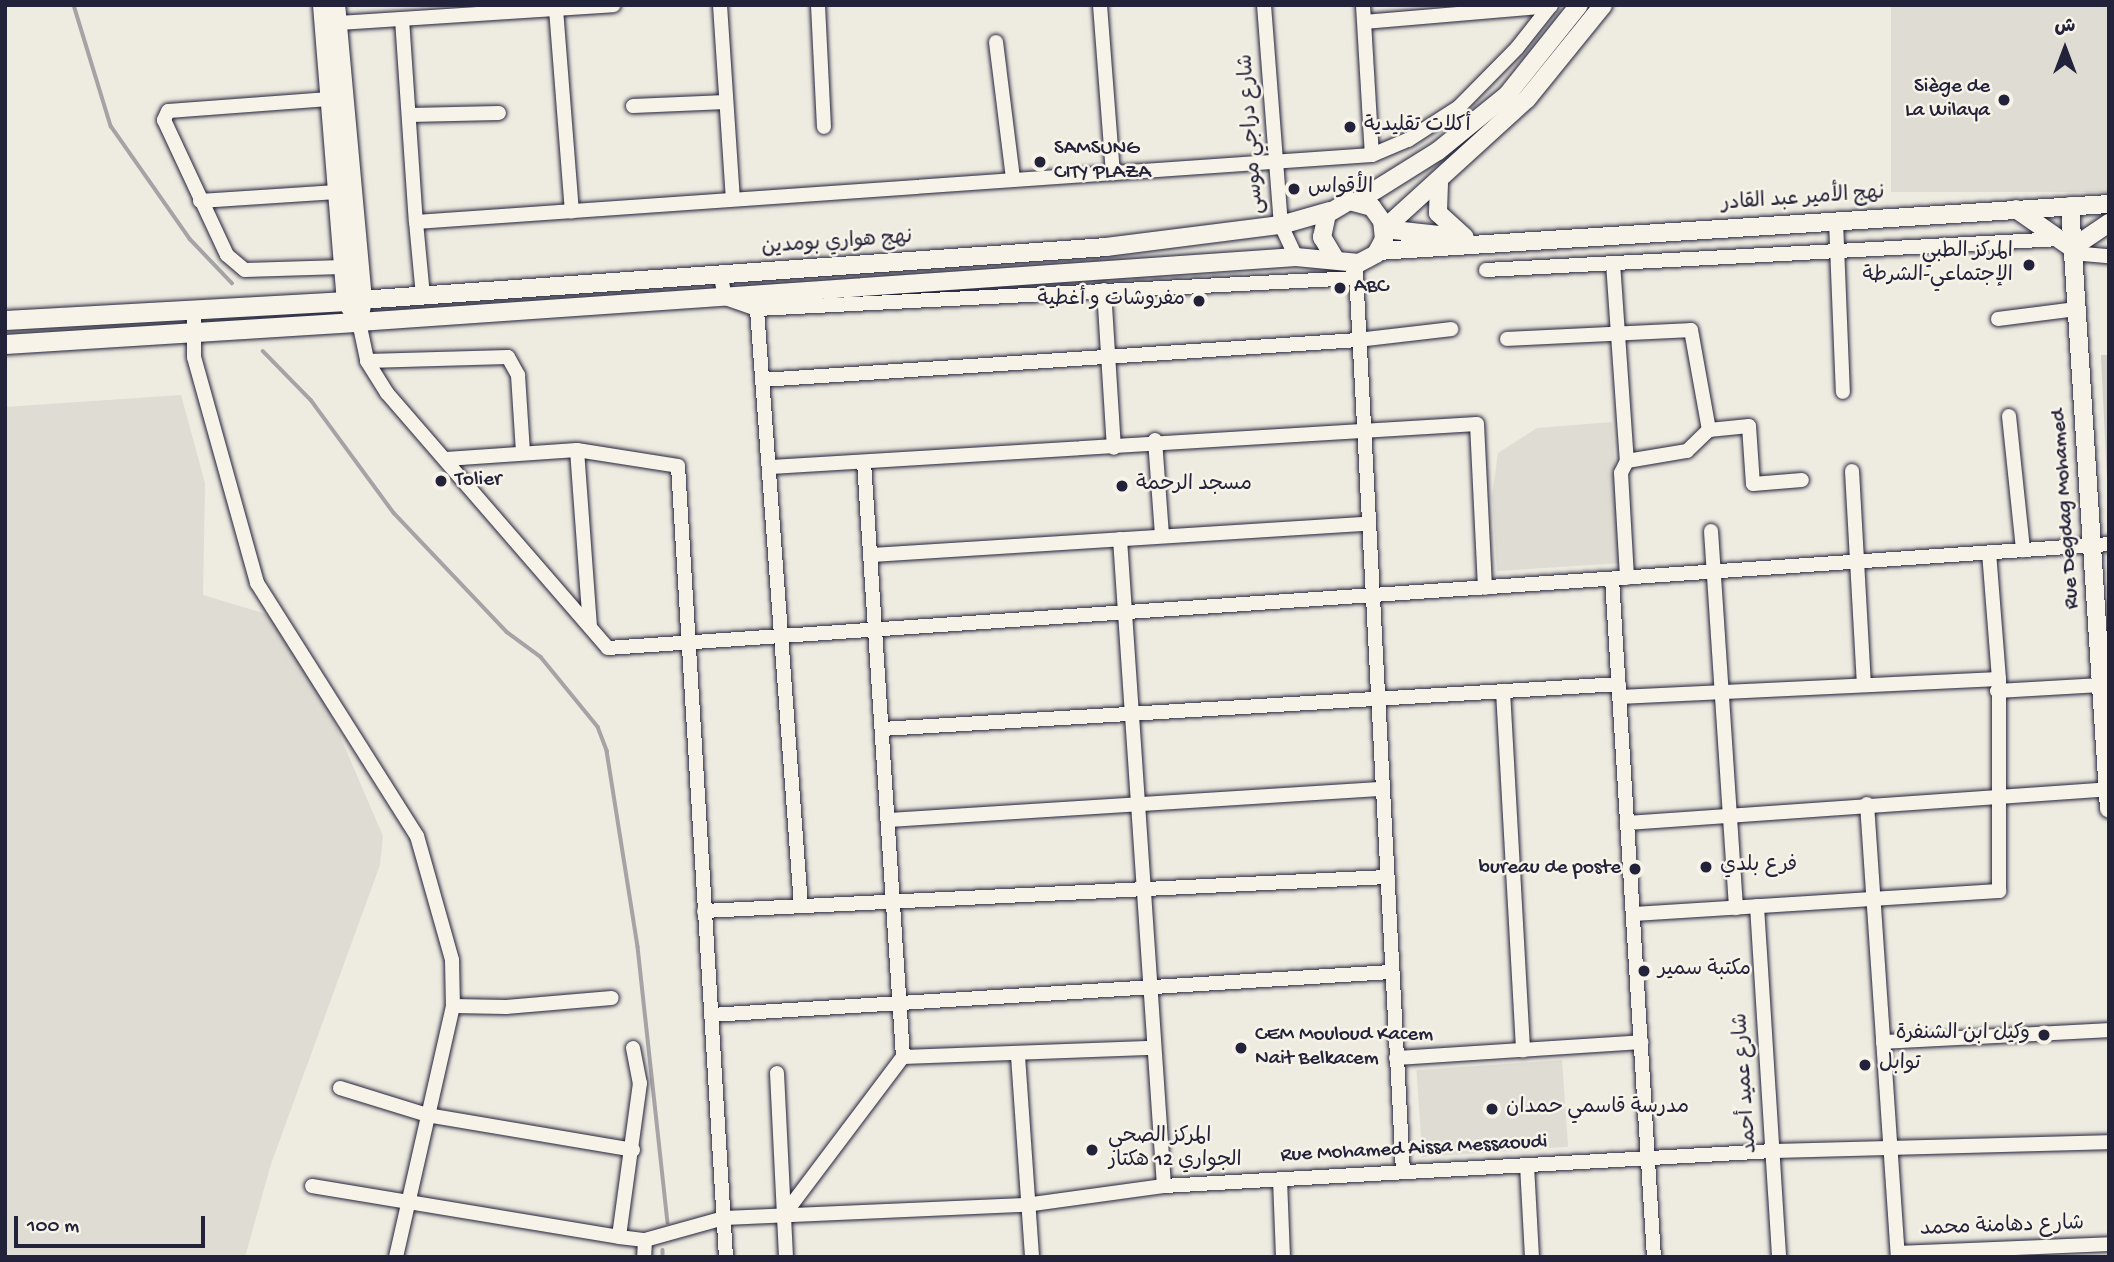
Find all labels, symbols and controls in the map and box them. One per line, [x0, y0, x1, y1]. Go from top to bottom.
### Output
north arrow [2030, 14, 2100, 84]
text: ش [2055, 16, 2075, 39]
street label: شارع دراجي موسى [1235, 53, 1271, 215]
place label: Siège de La Wilaya [1905, 75, 1990, 125]
marker: Siège de La Wilaya [1996, 92, 2012, 108]
place label: أكلات تقليدية [1364, 114, 1471, 140]
marker: أكلات تقليدية [1342, 119, 1358, 135]
place label: SAMSUNG CITY PLAZA [1054, 137, 1151, 187]
marker: SAMSUNG CITY PLAZA [1032, 154, 1048, 170]
place label: الأقواس [1308, 176, 1373, 202]
marker: الأقواس [1286, 181, 1302, 197]
street label: نهج الأمير عبد القادر [1721, 182, 1885, 218]
street label: نهج هواري بومدين [761, 226, 913, 262]
place label: المركز الطبي الإجتماعي-الشرطة [1863, 240, 2013, 290]
marker: المركز الطبي الإجتماعي-الشرطة [2019, 255, 2039, 275]
place label: ABC [1354, 275, 1389, 301]
marker: ABC [1332, 280, 1348, 296]
place label: مفروشات و أغطية [1038, 288, 1185, 314]
marker: مفروشات و أغطية [1191, 293, 1207, 309]
street label: Rue Degdag Mohamed [2047, 408, 2087, 610]
place label: Tolier [455, 468, 501, 494]
marker: Tolier [433, 473, 449, 489]
place label: مسجد الرحمة [1136, 473, 1252, 499]
marker: مسجد الرحمة [1114, 478, 1130, 494]
place label: فرع بلدي [1720, 854, 1797, 880]
place label: bureau de poste [1479, 856, 1621, 882]
marker: فرع بلدي [1698, 859, 1714, 875]
marker: bureau de poste [1627, 861, 1643, 877]
place label: مكتبة سمير [1658, 958, 1751, 984]
marker: مكتبة سمير [1636, 963, 1652, 979]
street label: شارع عميد أحمد [1730, 1012, 1764, 1154]
place label: وكيل ابن الشنفرة [1896, 1022, 2030, 1048]
place label: CEM Mouloud Kacem Nait Belkacem [1255, 1023, 1433, 1073]
marker: وكيل ابن الشنفرة [2036, 1027, 2052, 1043]
marker: CEM Mouloud Kacem Nait Belkacem [1233, 1040, 1249, 1056]
place label: توابل [1879, 1052, 1921, 1078]
marker: توابل [1857, 1057, 1873, 1073]
place label: مدرسة قاسمي حمدان [1506, 1096, 1689, 1122]
marker: مدرسة قاسمي حمدان [1484, 1101, 1500, 1117]
place label: المركز الصحي الجواري 12 هكتار [1108, 1125, 1242, 1175]
street label: Rue Mohamed Aissa Messaoudi [1280, 1130, 1548, 1170]
marker: المركز الصحي الجواري 12 هكتار [1082, 1140, 1102, 1160]
scale bar [18, 1202, 208, 1246]
street label: شارع دهامنة محمد [1920, 1213, 2084, 1243]
text: 100 m [27, 1215, 79, 1240]

